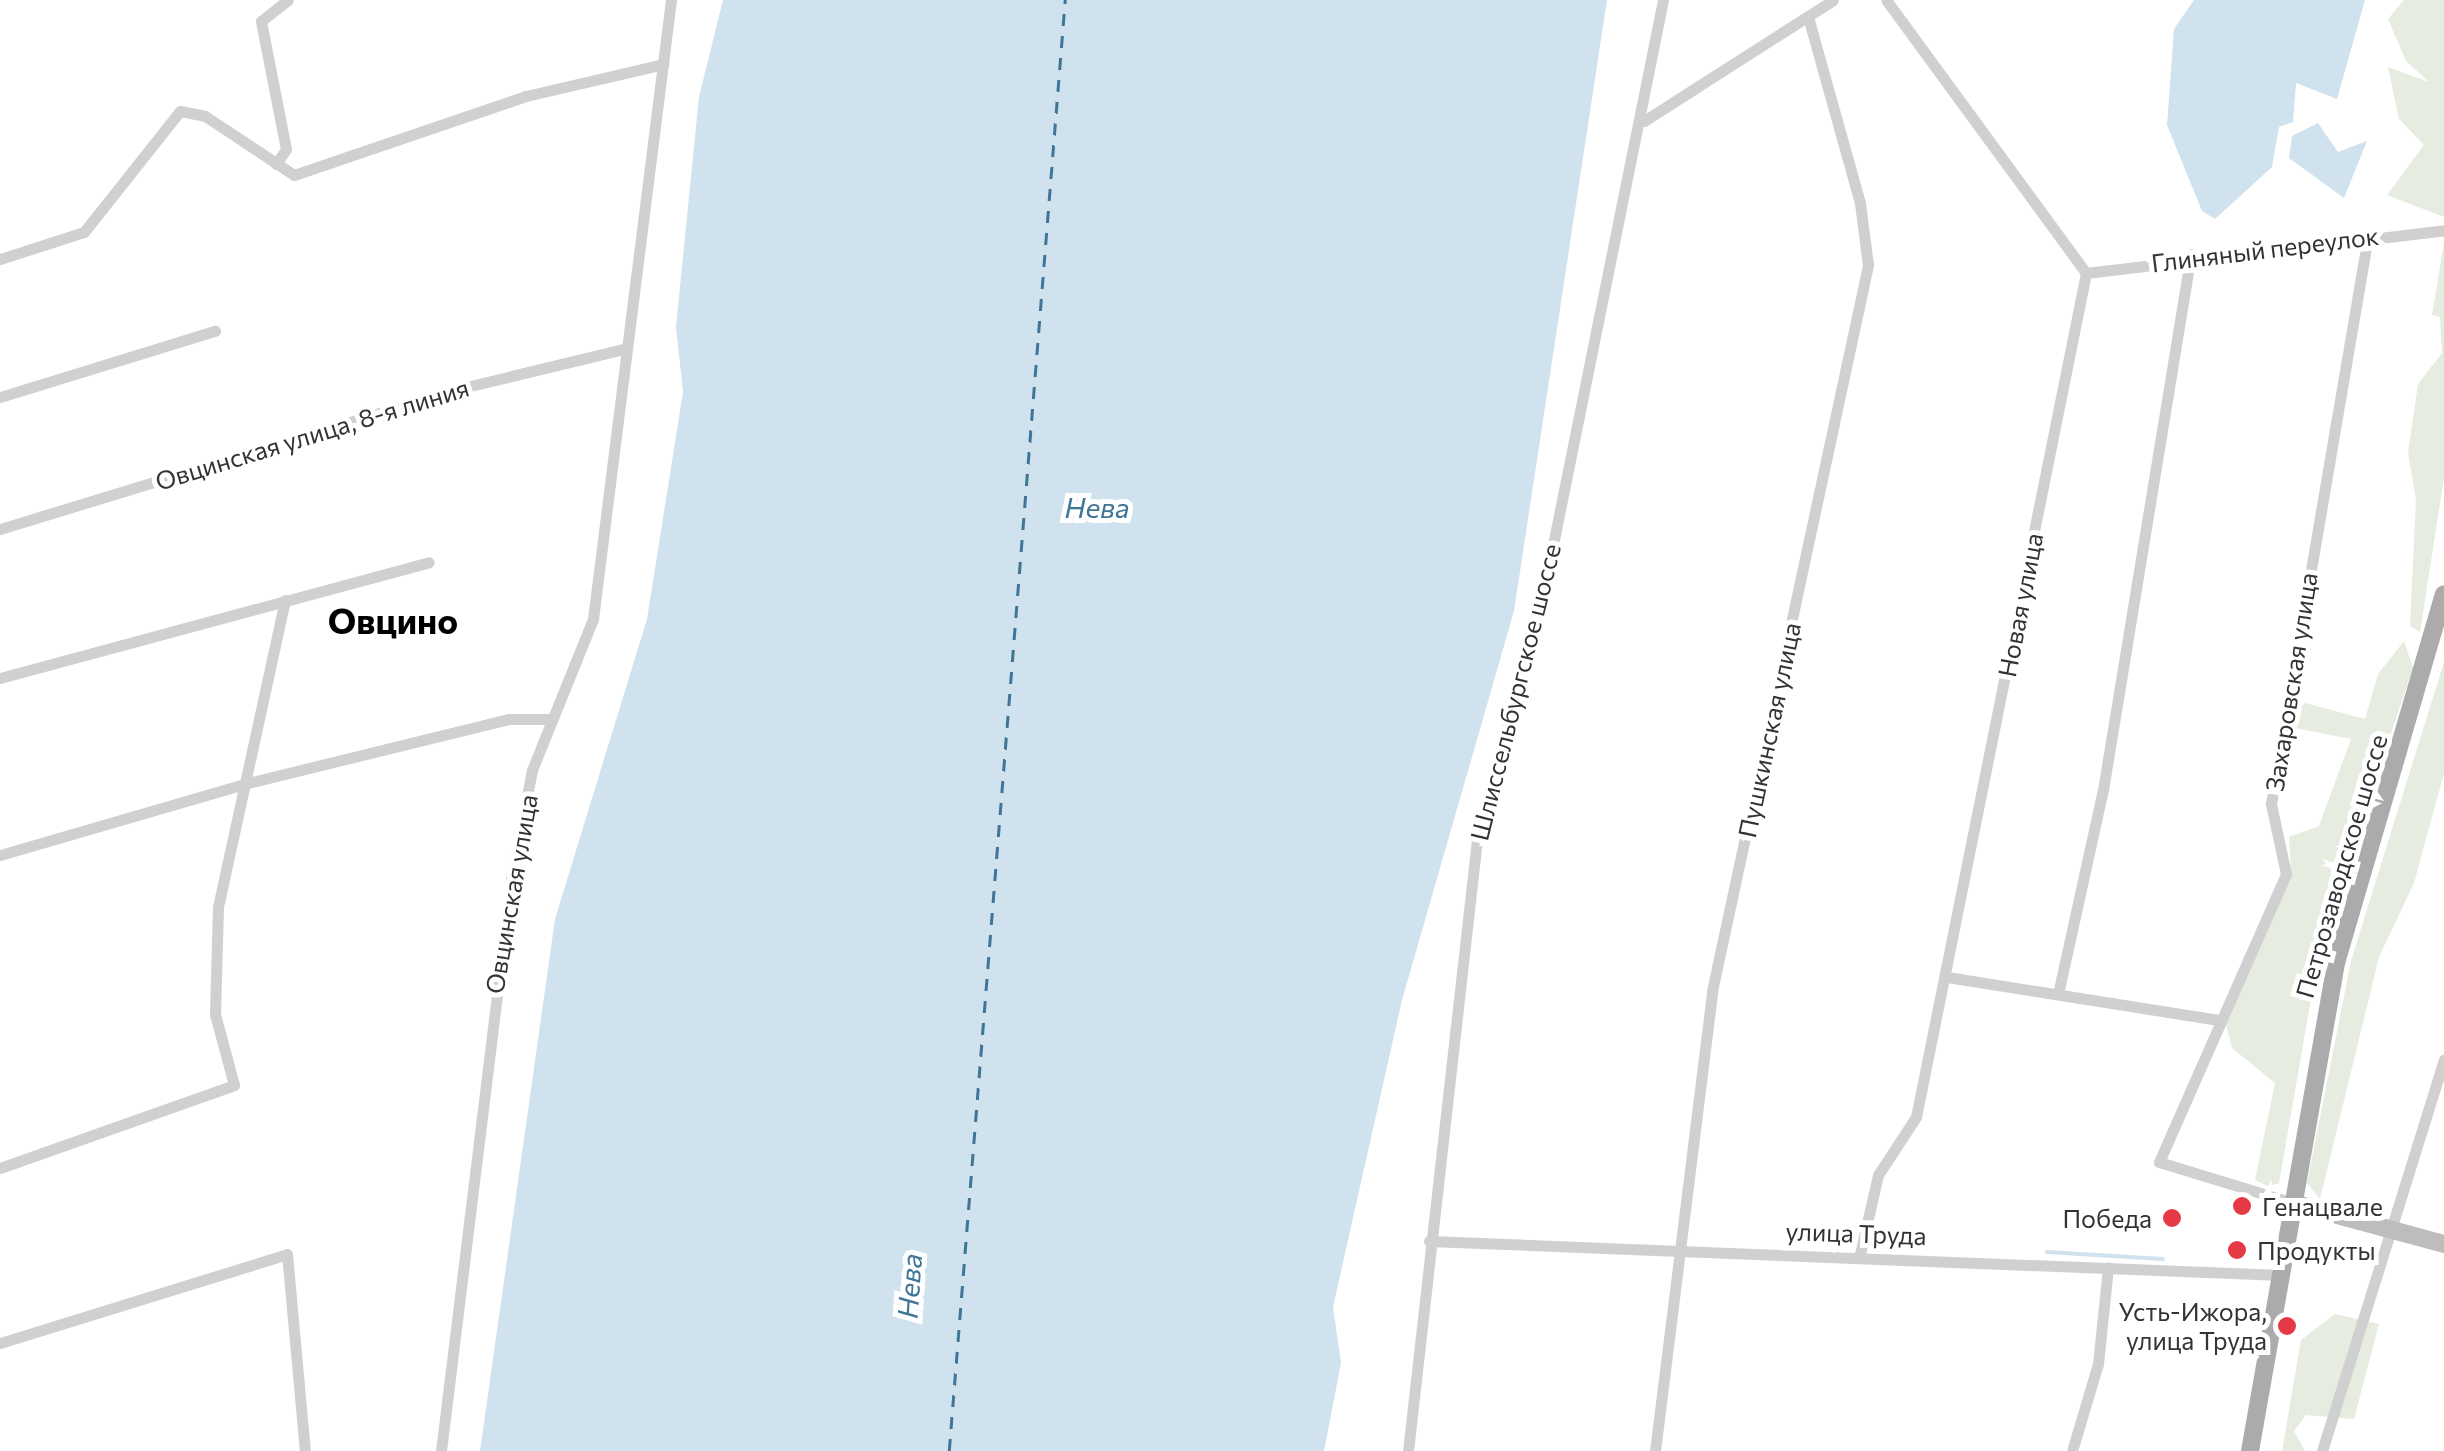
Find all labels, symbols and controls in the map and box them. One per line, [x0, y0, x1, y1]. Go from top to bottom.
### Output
street label: Глиняный переулок [2150, 220, 2380, 278]
street label: Овцинская улица, 8-я линия [152, 372, 472, 496]
water label: Нева [1064, 490, 1130, 524]
street label: Новая улица [1991, 530, 2049, 680]
street label: Шлиссельбургское шоссе [1464, 540, 1566, 844]
street label: Захаровская улица [2259, 570, 2323, 794]
district label: Овцино [328, 599, 458, 641]
street label: Пушкинская улица [1732, 620, 1806, 840]
street label: Петрозаводское шоссе [2289, 731, 2393, 1001]
street label: Овцинская улица [479, 792, 543, 996]
place label: Генацвале [2262, 1191, 2383, 1221]
marker: Генацвале [2231, 1195, 2253, 1217]
place label: Победа [2062, 1203, 2152, 1233]
marker: Победа [2161, 1207, 2183, 1229]
street label: улица Труда [1785, 1216, 1927, 1250]
place label: Продукты [2257, 1235, 2376, 1265]
marker: Продукты [2226, 1239, 2248, 1261]
water label: Нева [890, 1252, 928, 1320]
place label: Усть-Ижора, улица Труда [2119, 1297, 2267, 1356]
marker: Усть-Ижора, улица Труда [2276, 1315, 2298, 1337]

